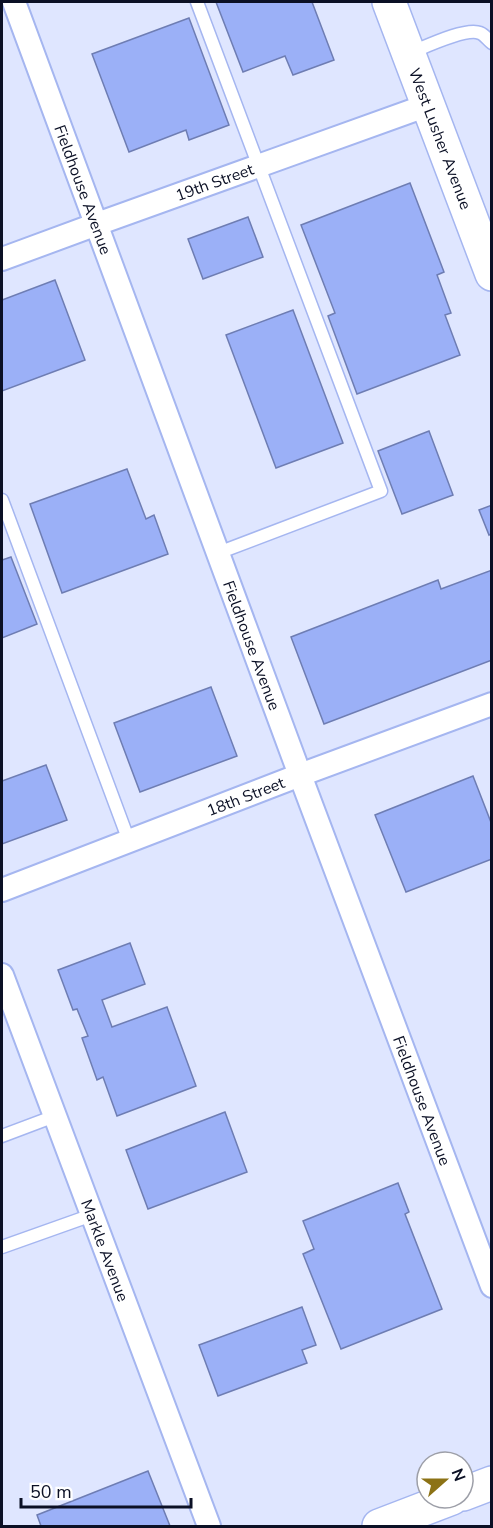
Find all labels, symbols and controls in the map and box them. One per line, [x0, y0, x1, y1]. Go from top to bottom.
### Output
street label: West Lusher Avenue [403, 65, 477, 213]
street label: Fieldhouse Avenue [48, 122, 117, 258]
street label: 19th Street [173, 158, 257, 207]
street label: Fieldhouse Avenue [217, 578, 285, 714]
street label: 18th Street [204, 772, 288, 822]
street label: Fieldhouse Avenue [387, 1033, 456, 1169]
street label: Markle Avenue [75, 1196, 134, 1305]
north arrow [415, 1450, 475, 1510]
text: N [446, 1465, 470, 1485]
scale bar [21, 1471, 190, 1509]
text: 50 m [30, 1480, 72, 1504]

